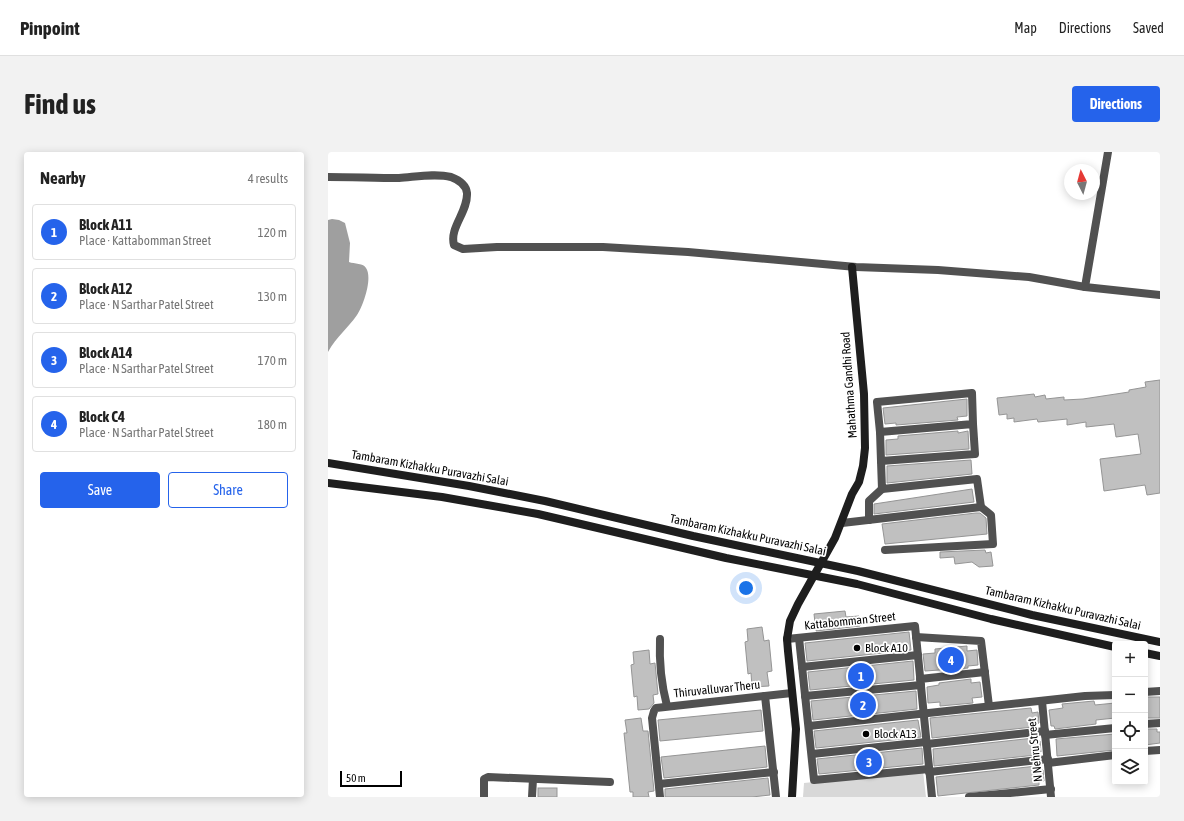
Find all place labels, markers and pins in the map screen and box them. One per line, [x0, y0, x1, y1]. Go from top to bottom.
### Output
place label: Block A10 [865, 641, 908, 655]
marker: Block A10 [852, 643, 862, 653]
pin: 4 [938, 645, 964, 675]
pin: 1 [848, 661, 874, 691]
pin: 2 [850, 690, 876, 720]
place label: Block A13 [874, 727, 917, 741]
marker: Block A13 [861, 729, 871, 739]
pin: 3 [856, 747, 882, 777]

